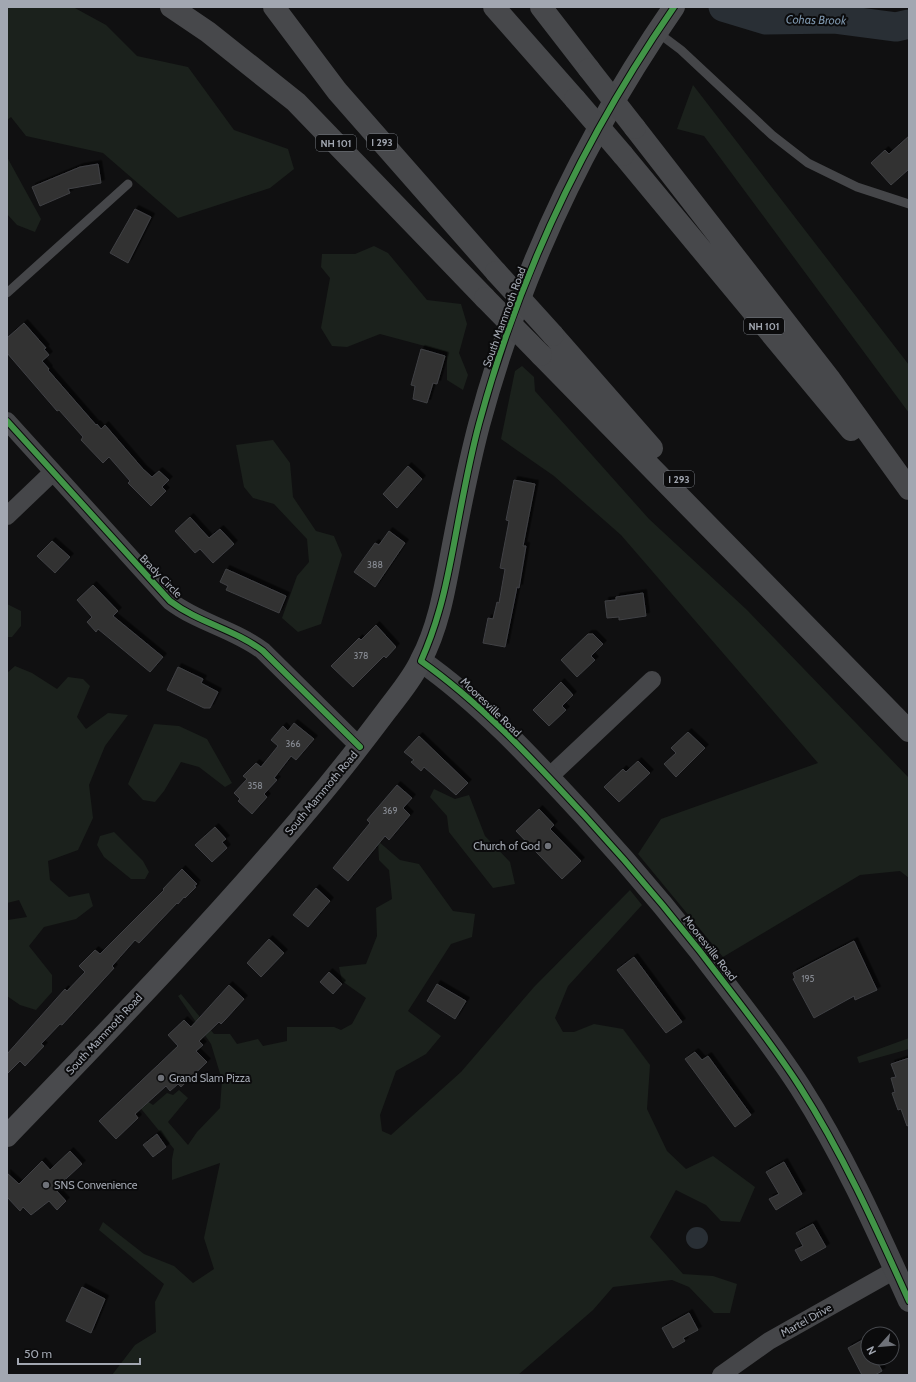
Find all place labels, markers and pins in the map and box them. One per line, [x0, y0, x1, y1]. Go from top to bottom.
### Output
place label: Church of God [473, 839, 540, 853]
marker: Church of God [543, 841, 553, 851]
place label: Grand Slam Pizza [169, 1071, 251, 1085]
marker: Grand Slam Pizza [156, 1073, 166, 1083]
place label: SNS Convenience [54, 1178, 138, 1192]
marker: SNS Convenience [41, 1180, 51, 1190]

